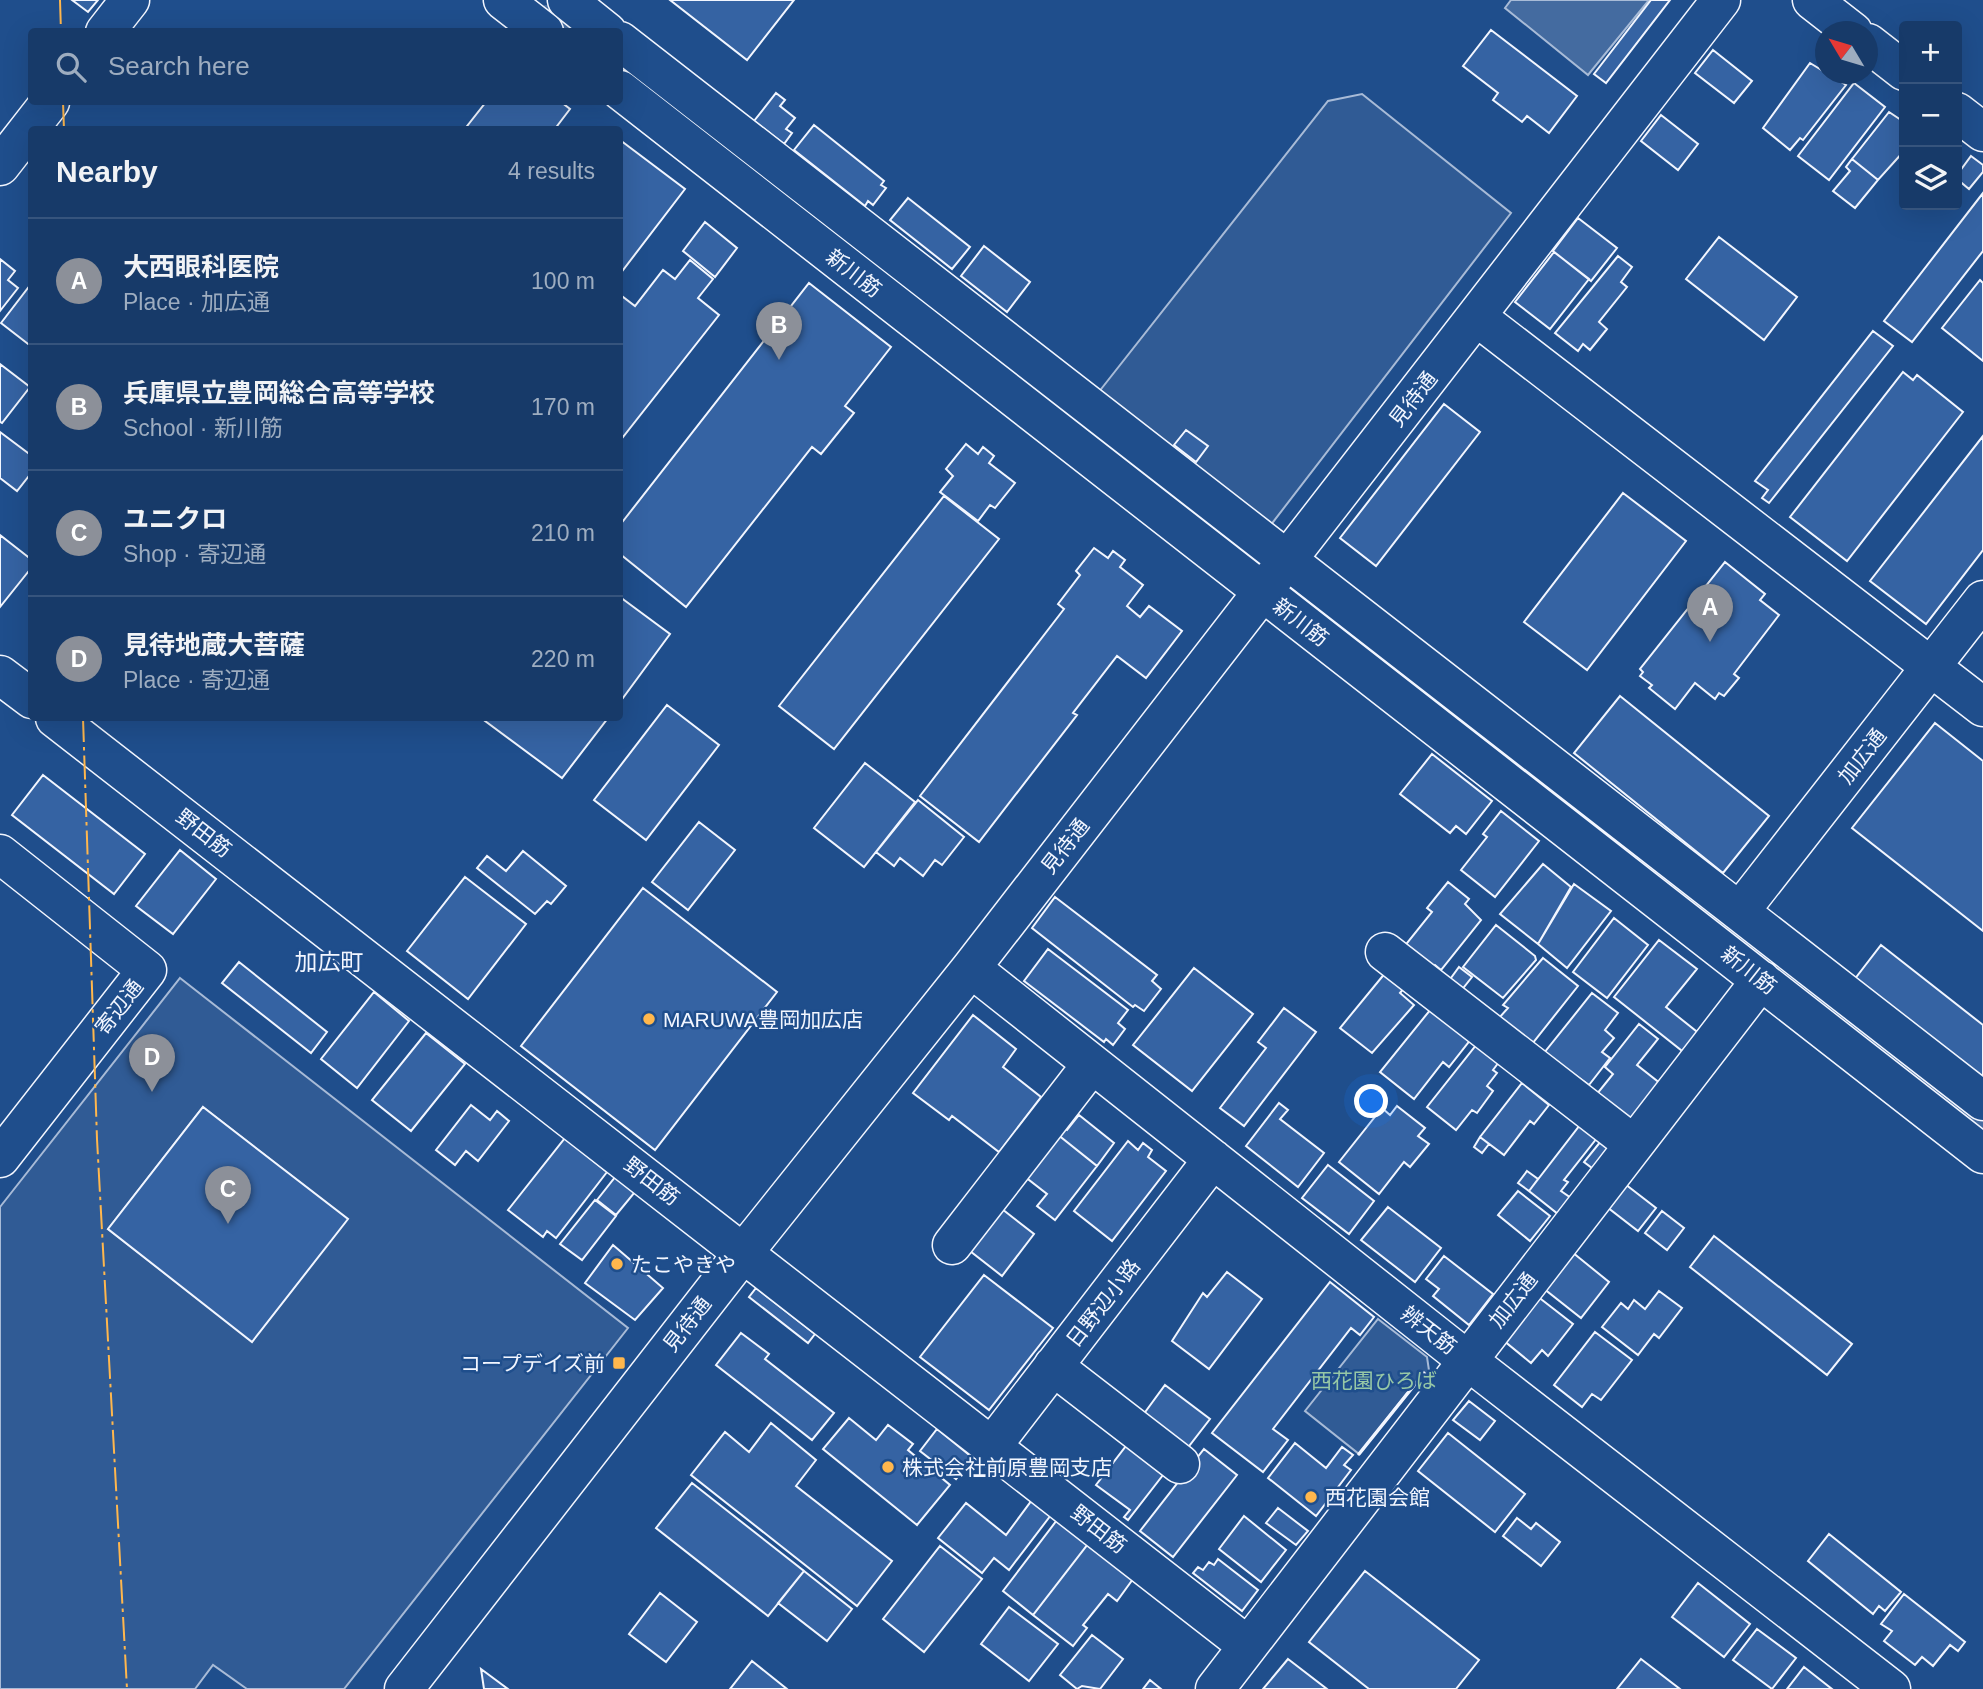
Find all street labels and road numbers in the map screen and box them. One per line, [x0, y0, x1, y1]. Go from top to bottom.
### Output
street label: 新川筋 [822, 245, 886, 301]
street label: 見待通 [1385, 367, 1441, 431]
street label: 新川筋 [1269, 594, 1333, 650]
street label: 加広通 [1834, 724, 1890, 788]
street label: 野田筋 [172, 805, 236, 861]
street label: 見待通 [1037, 814, 1093, 878]
street label: 新川筋 [1717, 942, 1781, 998]
street label: 寄辺通 [91, 975, 147, 1039]
street label: 野田筋 [620, 1153, 684, 1209]
street label: 日野辺小路 [1062, 1255, 1144, 1351]
street label: 加広通 [1485, 1268, 1541, 1332]
street label: 見待通 [659, 1292, 715, 1356]
street label: 辨天筋 [1397, 1302, 1461, 1358]
street label: 野田筋 [1067, 1501, 1131, 1557]

